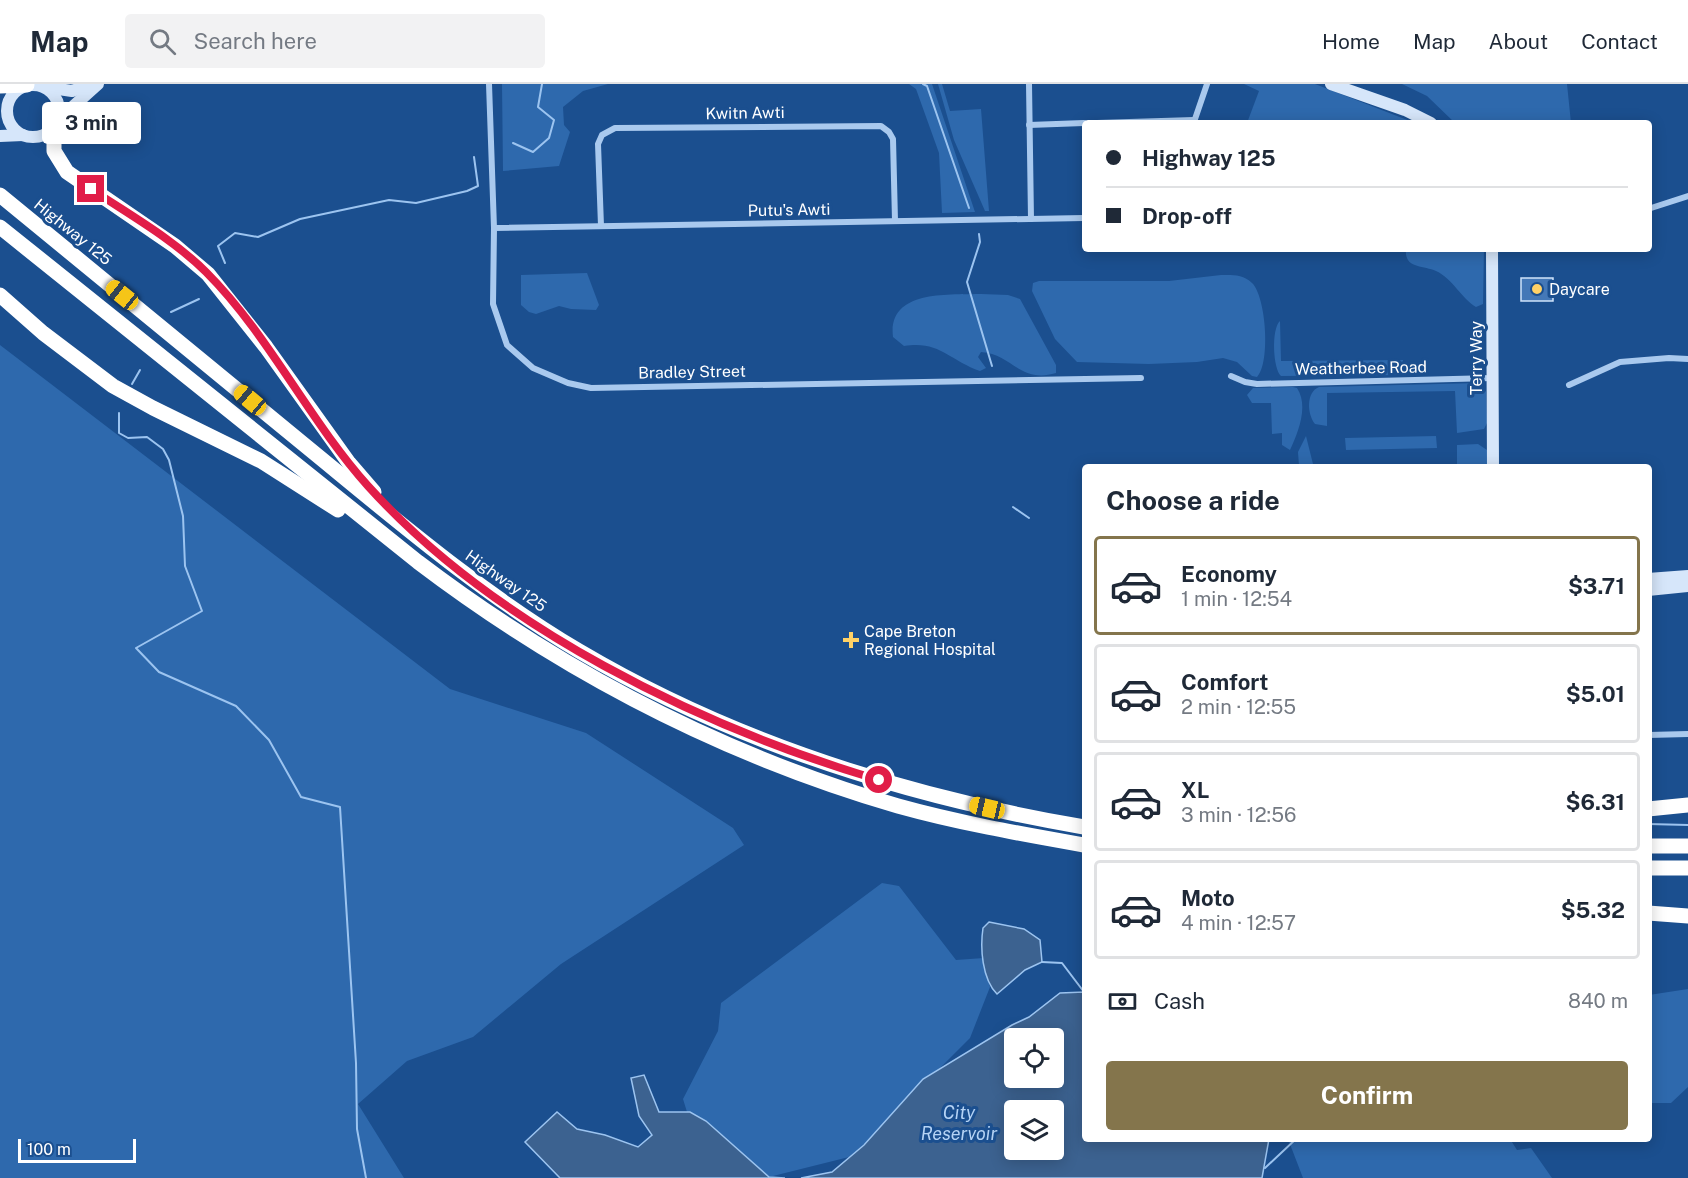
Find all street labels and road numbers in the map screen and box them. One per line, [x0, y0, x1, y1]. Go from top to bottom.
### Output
street label: Kwitn Awti [705, 103, 785, 123]
street label: Highway 125 [30, 195, 116, 269]
street label: Putu's Awti [748, 200, 830, 220]
street label: Terry Way [1467, 321, 1486, 395]
street label: Weatherbee Road [1295, 357, 1427, 379]
street label: Bradley Street [638, 362, 746, 382]
street label: Highway 125 [462, 546, 550, 616]

